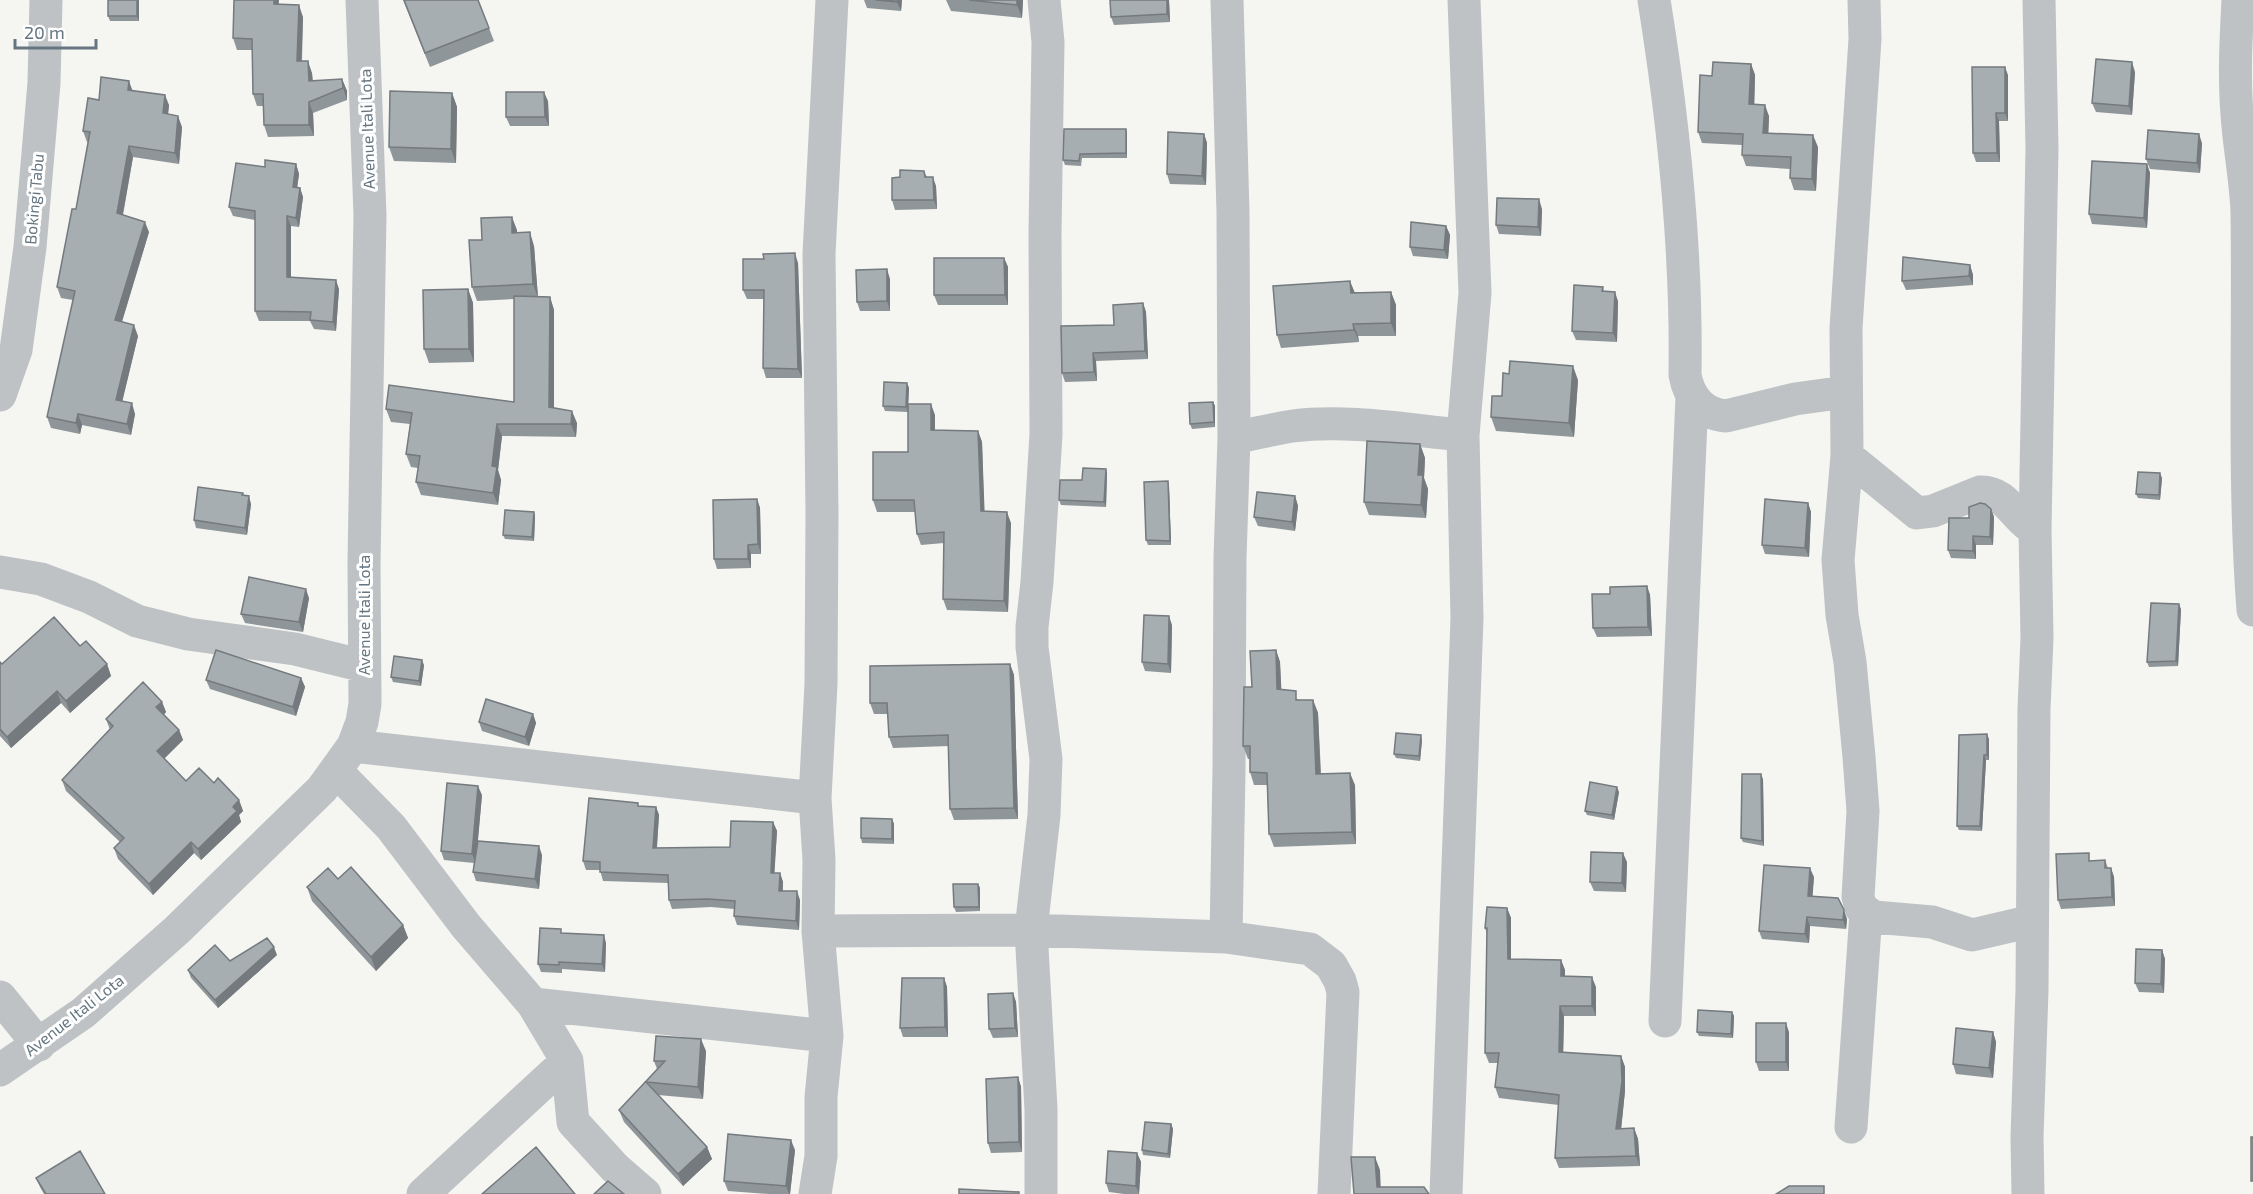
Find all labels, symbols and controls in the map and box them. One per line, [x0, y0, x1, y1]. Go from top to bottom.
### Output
scale bar [15, 12, 96, 50]
text: 20 m [24, 21, 65, 43]
street label: Avenue Itali Lota [355, 68, 378, 190]
street label: Bokingi Tabu [20, 153, 47, 245]
street label: Avenue Itali Lota [354, 555, 373, 675]
street label: Avenue Itali Lota [20, 970, 127, 1059]

